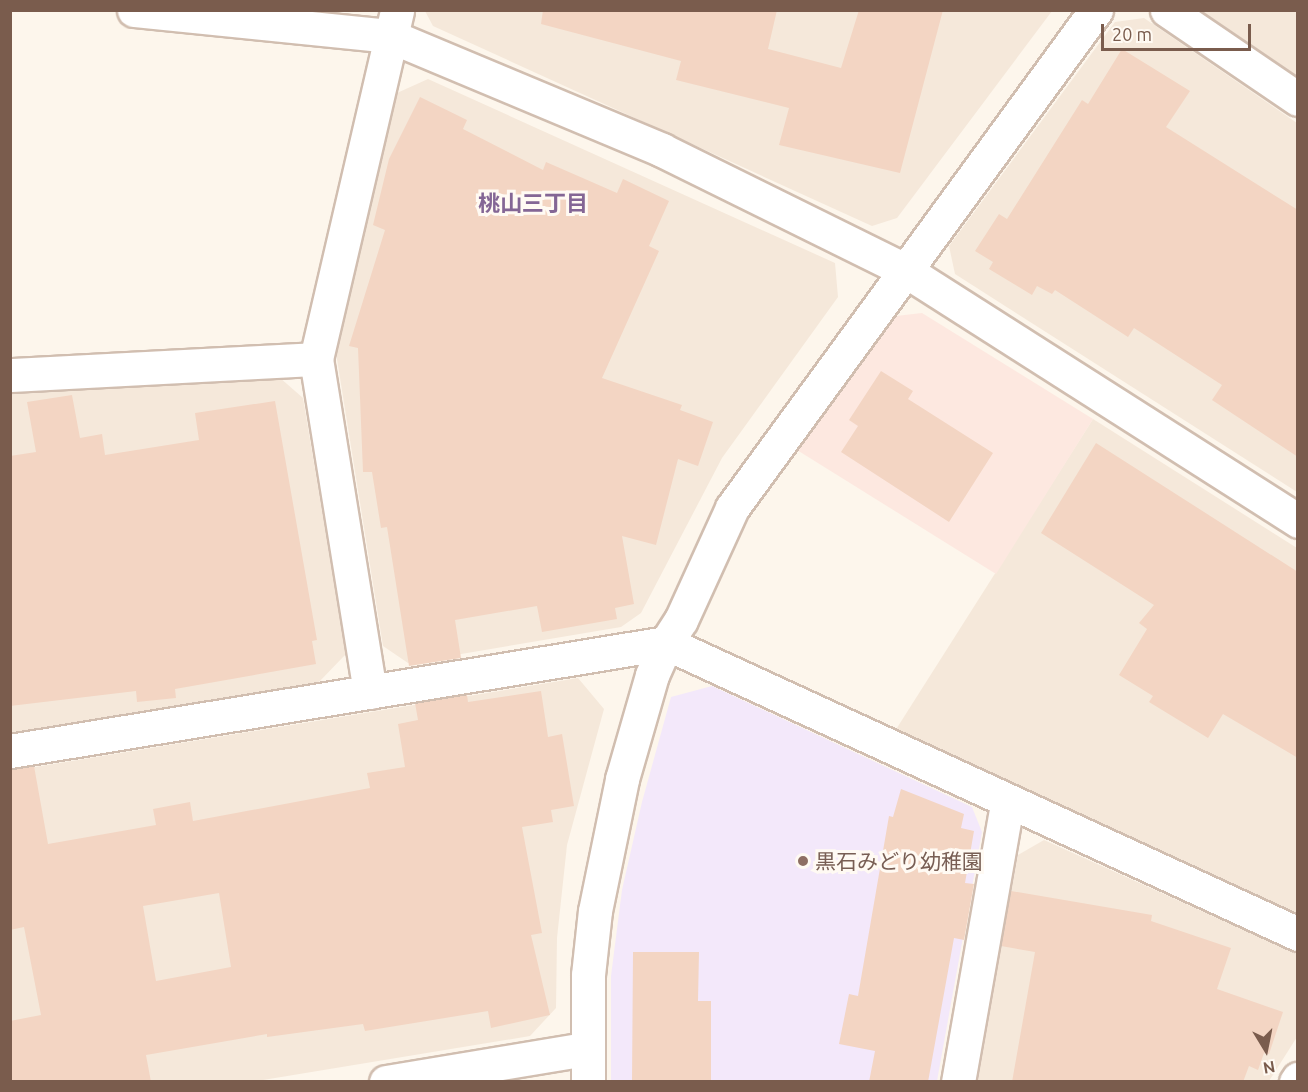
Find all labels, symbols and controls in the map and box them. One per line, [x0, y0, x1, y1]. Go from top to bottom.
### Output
scale bar [1104, 12, 1254, 50]
text: 20 m [1112, 24, 1152, 44]
district label: 桃山三丁目 [478, 190, 588, 216]
place label: 黒石みどり幼稚園 [815, 848, 983, 874]
marker: 黒石みどり幼稚園 [796, 854, 810, 868]
north arrow [1236, 1020, 1296, 1080]
text: N [1262, 1058, 1277, 1078]

